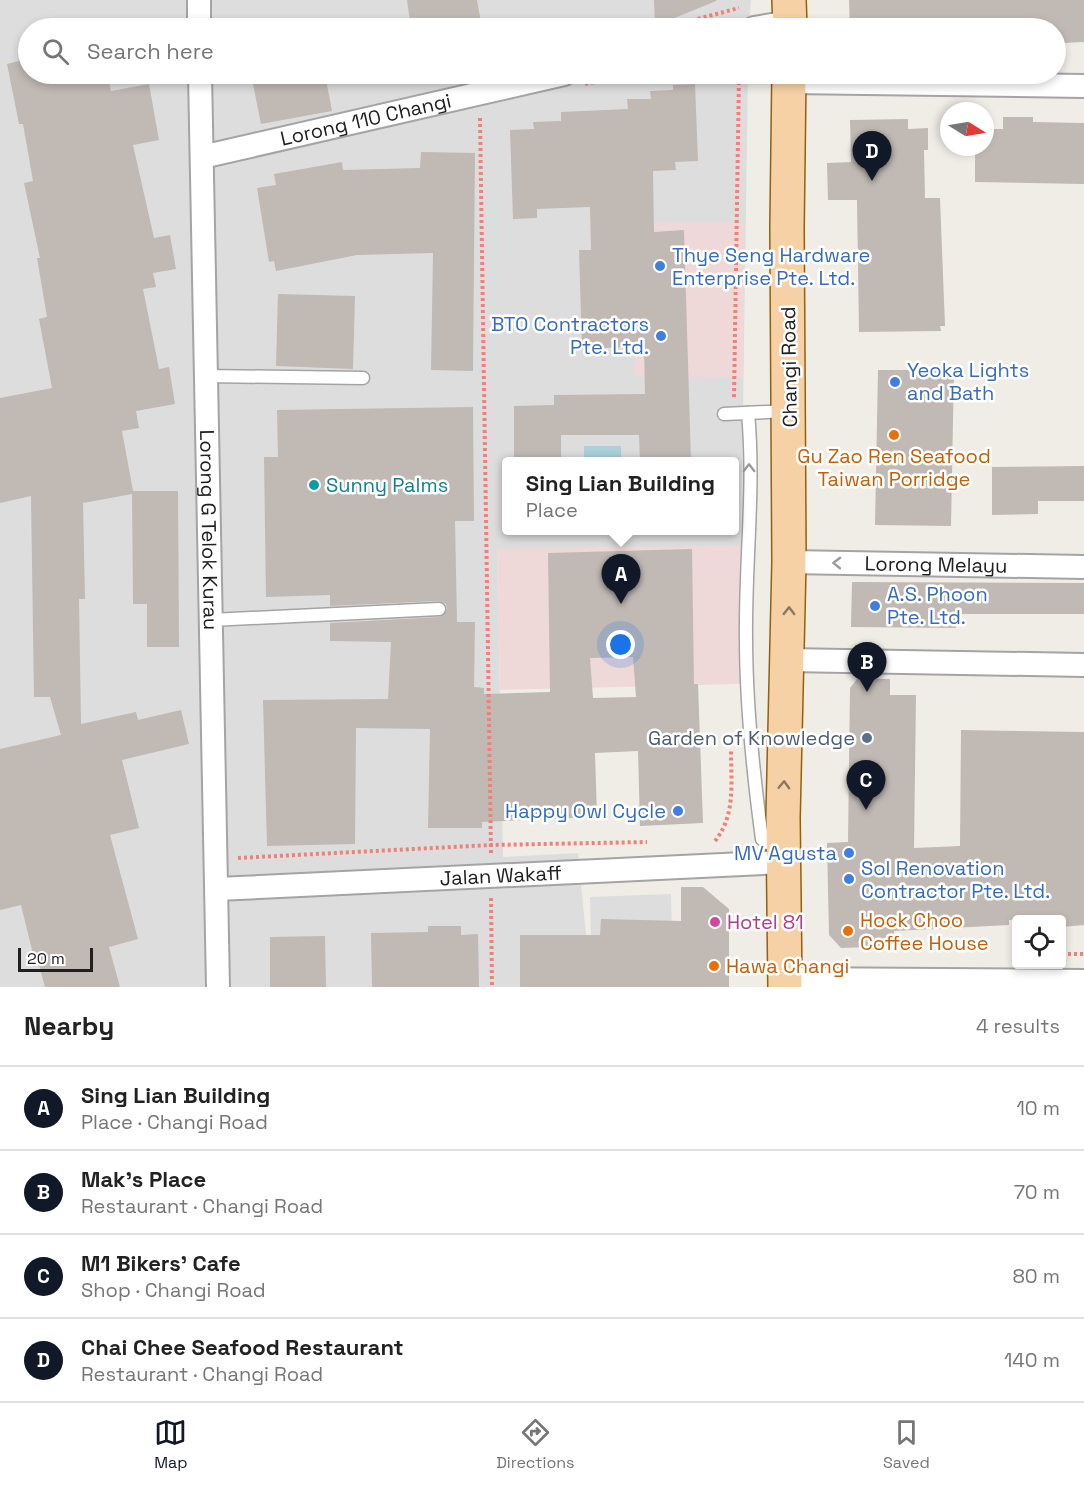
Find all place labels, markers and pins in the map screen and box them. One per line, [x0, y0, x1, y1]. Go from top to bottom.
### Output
pin: D [852, 132, 892, 181]
place label: Thye Seng Hardware Enterprise Pte. Ltd. [672, 242, 870, 291]
marker: Thye Seng Hardware Enterprise Pte. Ltd. [653, 259, 667, 273]
place label: BTO Contractors Pte. Ltd. [491, 311, 649, 360]
marker: BTO Contractors Pte. Ltd. [654, 329, 668, 343]
place label: Yeoka Lights and Bath [907, 357, 1029, 406]
marker: Yeoka Lights and Bath [888, 375, 902, 389]
marker: Gu Zao Ren Seafood Taiwan Porridge [887, 428, 901, 442]
place label: Gu Zao Ren Seafood Taiwan Porridge [797, 443, 991, 492]
place label: Sunny Palms [326, 472, 448, 498]
marker: Sunny Palms [307, 478, 321, 492]
pin: A [602, 554, 640, 604]
place label: A.S. Phoon Pte. Ltd. [887, 581, 988, 630]
marker: A.S. Phoon Pte. Ltd. [868, 599, 882, 613]
pin: B [848, 642, 886, 692]
place label: Garden of Knowledge [648, 725, 855, 751]
marker: Garden of Knowledge [860, 731, 874, 745]
pin: C [846, 760, 886, 810]
place label: Happy Owl Cycle [505, 798, 666, 824]
marker: Happy Owl Cycle [671, 804, 685, 818]
place label: MV Agusta [734, 840, 837, 866]
marker: MV Agusta [842, 846, 856, 860]
place label: Sol Renovation Contractor Pte. Ltd. [861, 855, 1050, 904]
marker: Sol Renovation Contractor Pte. Ltd. [842, 872, 856, 886]
place label: Hock Choo Coffee House [860, 907, 989, 956]
place label: Hotel 81 [727, 909, 804, 935]
marker: Hotel 81 [708, 915, 722, 929]
marker: Hock Choo Coffee House [841, 924, 855, 938]
place label: Hawa Changi [726, 953, 850, 979]
marker: Hawa Changi [707, 959, 721, 973]

